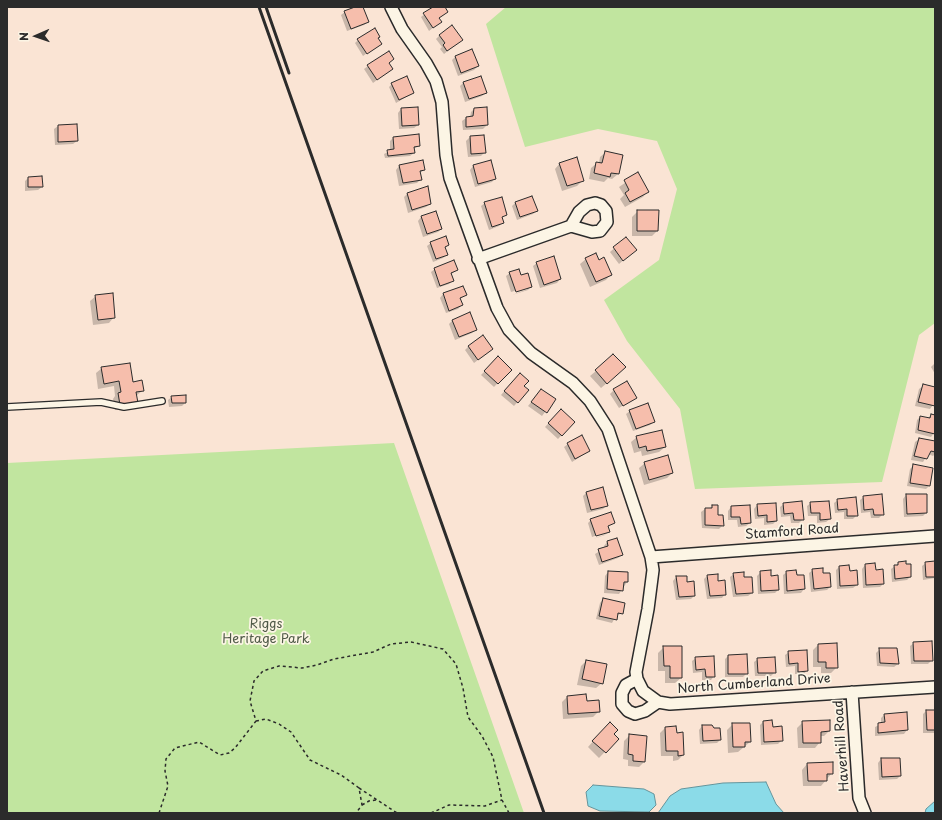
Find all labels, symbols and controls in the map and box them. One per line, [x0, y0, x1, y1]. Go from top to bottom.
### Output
north arrow [16, 16, 56, 56]
text: N [15, 32, 32, 41]
street label: Stamford Road [744, 521, 840, 543]
park label: Riggs Heritage Park [222, 616, 310, 647]
street label: North Cumberland Drive [677, 671, 831, 697]
street label: Haverhill Road [831, 700, 853, 792]

